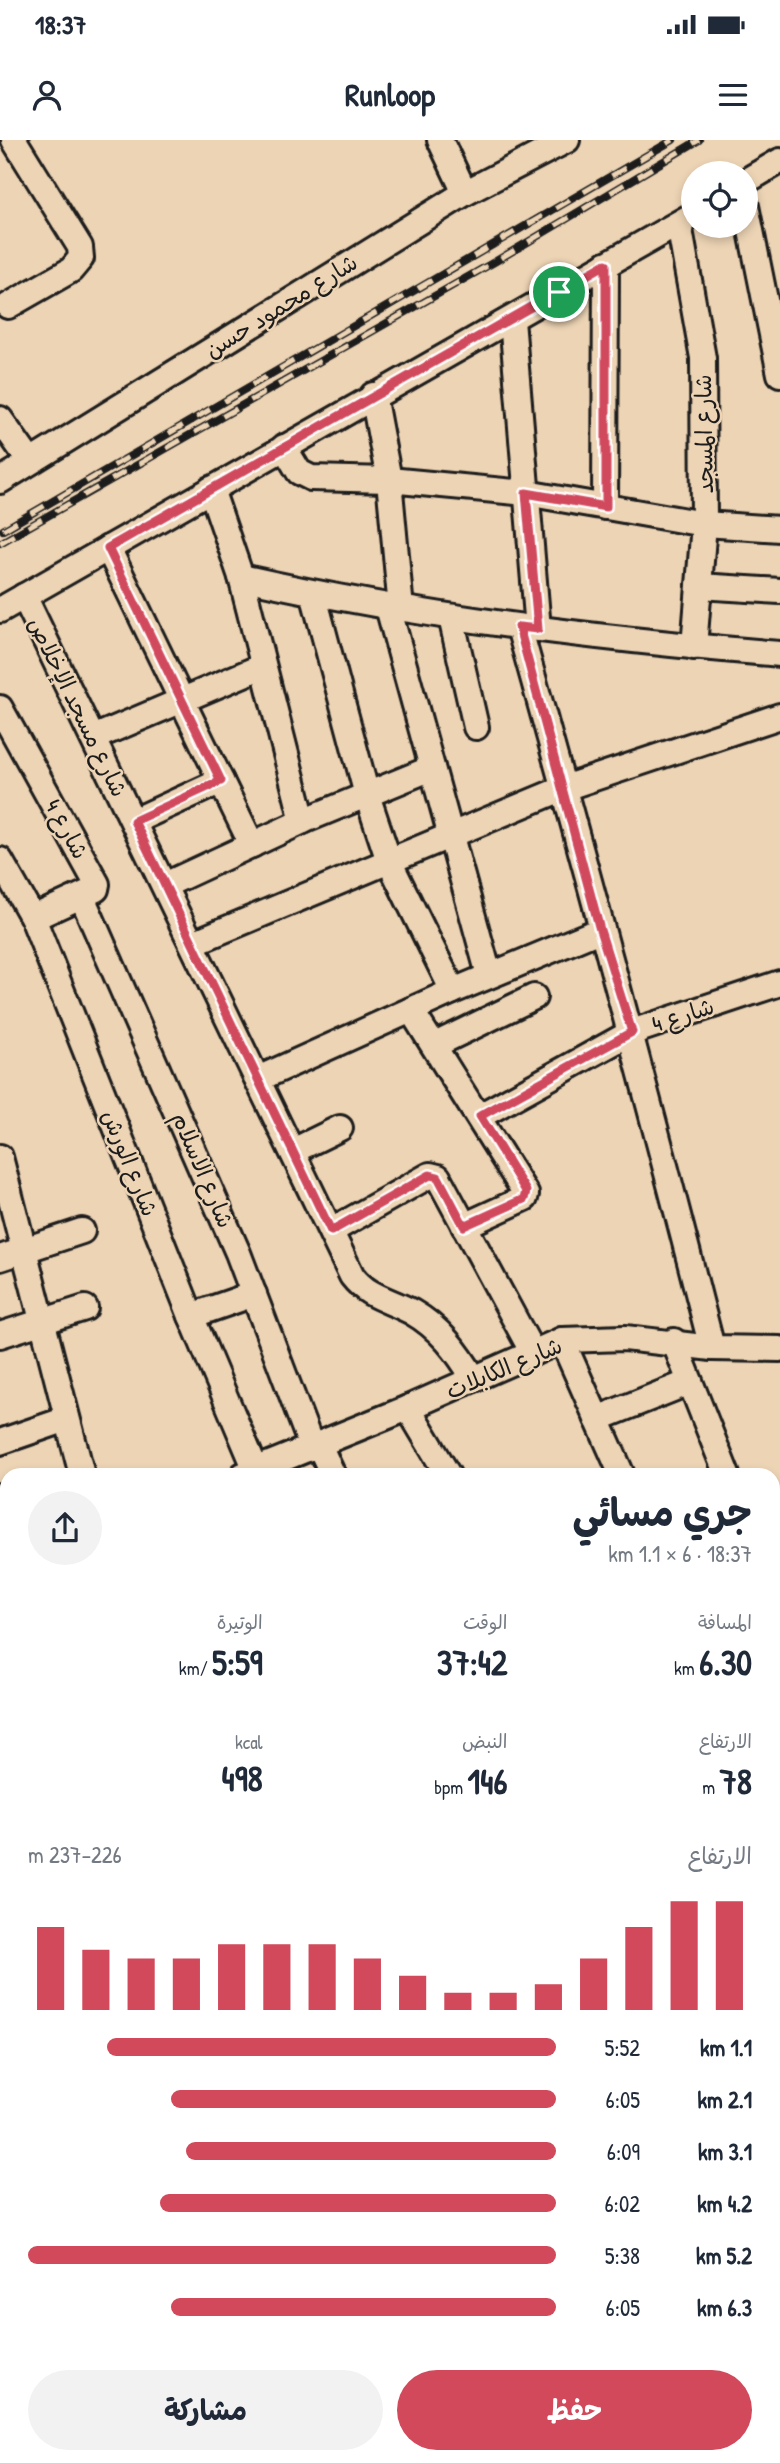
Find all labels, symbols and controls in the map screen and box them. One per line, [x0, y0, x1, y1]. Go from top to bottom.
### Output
text: 18:37 [35, 7, 86, 42]
text: Runloop [345, 73, 435, 116]
icon: person [28, 76, 66, 114]
icon: menu [714, 76, 752, 114]
map controls [681, 161, 758, 238]
button: locate [681, 161, 758, 238]
street label: شارع محمود حسن [198, 246, 364, 366]
pin [529, 262, 589, 322]
icon: arrive [540, 273, 578, 311]
street label: شارع المسجد [687, 374, 721, 494]
street label: شارع مسجد الإخلاص [21, 612, 135, 802]
street label: شارع 4 [38, 793, 96, 865]
street label: شارع 4 [648, 990, 718, 1040]
street label: شارع الورش [94, 1105, 166, 1221]
street label: شارع الاسلام [162, 1107, 242, 1234]
street label: شارع الكابلات [441, 1329, 567, 1407]
text: جري مسائي [572, 1486, 752, 1538]
button: share [28, 1491, 102, 1565]
text: 18:37 · 6 × 1.1 km [608, 1538, 752, 1569]
text: الوتيرة [217, 1609, 263, 1635]
text: الوقت [463, 1609, 507, 1635]
text: المسافة [698, 1609, 752, 1635]
text: 5:59 [212, 1639, 263, 1686]
text: 37:42 [437, 1639, 507, 1686]
text: 6.30 [699, 1639, 752, 1686]
text: /km [179, 1655, 212, 1681]
text: km [674, 1655, 699, 1681]
text: النبض [462, 1728, 507, 1754]
text: الارتفاع [699, 1728, 752, 1754]
text: kcal [235, 1729, 263, 1755]
text: 498 [222, 1755, 263, 1802]
text: 146 [468, 1758, 507, 1805]
text: 78 [720, 1758, 752, 1805]
text: bpm [434, 1774, 468, 1800]
text: m [702, 1774, 720, 1800]
text: 226–237 m [28, 1839, 122, 1870]
text: الارتفاع [688, 1840, 752, 1871]
text: 5:52 [604, 2032, 640, 2063]
text: 1.1 km [700, 2032, 752, 2063]
text: 6:05 [605, 2084, 640, 2115]
text: 2.1 km [697, 2084, 752, 2115]
text: 6:09 [607, 2136, 640, 2167]
text: 3.1 km [698, 2136, 752, 2167]
text: 6:02 [604, 2188, 640, 2219]
text: 4.2 km [697, 2188, 752, 2219]
text: 5:38 [605, 2240, 640, 2271]
text: 5.2 km [696, 2240, 752, 2271]
text: 6:05 [605, 2292, 640, 2323]
text: 6.3 km [697, 2292, 752, 2323]
button: مشاركة [28, 2370, 383, 2450]
button: حفظ [397, 2370, 752, 2450]

